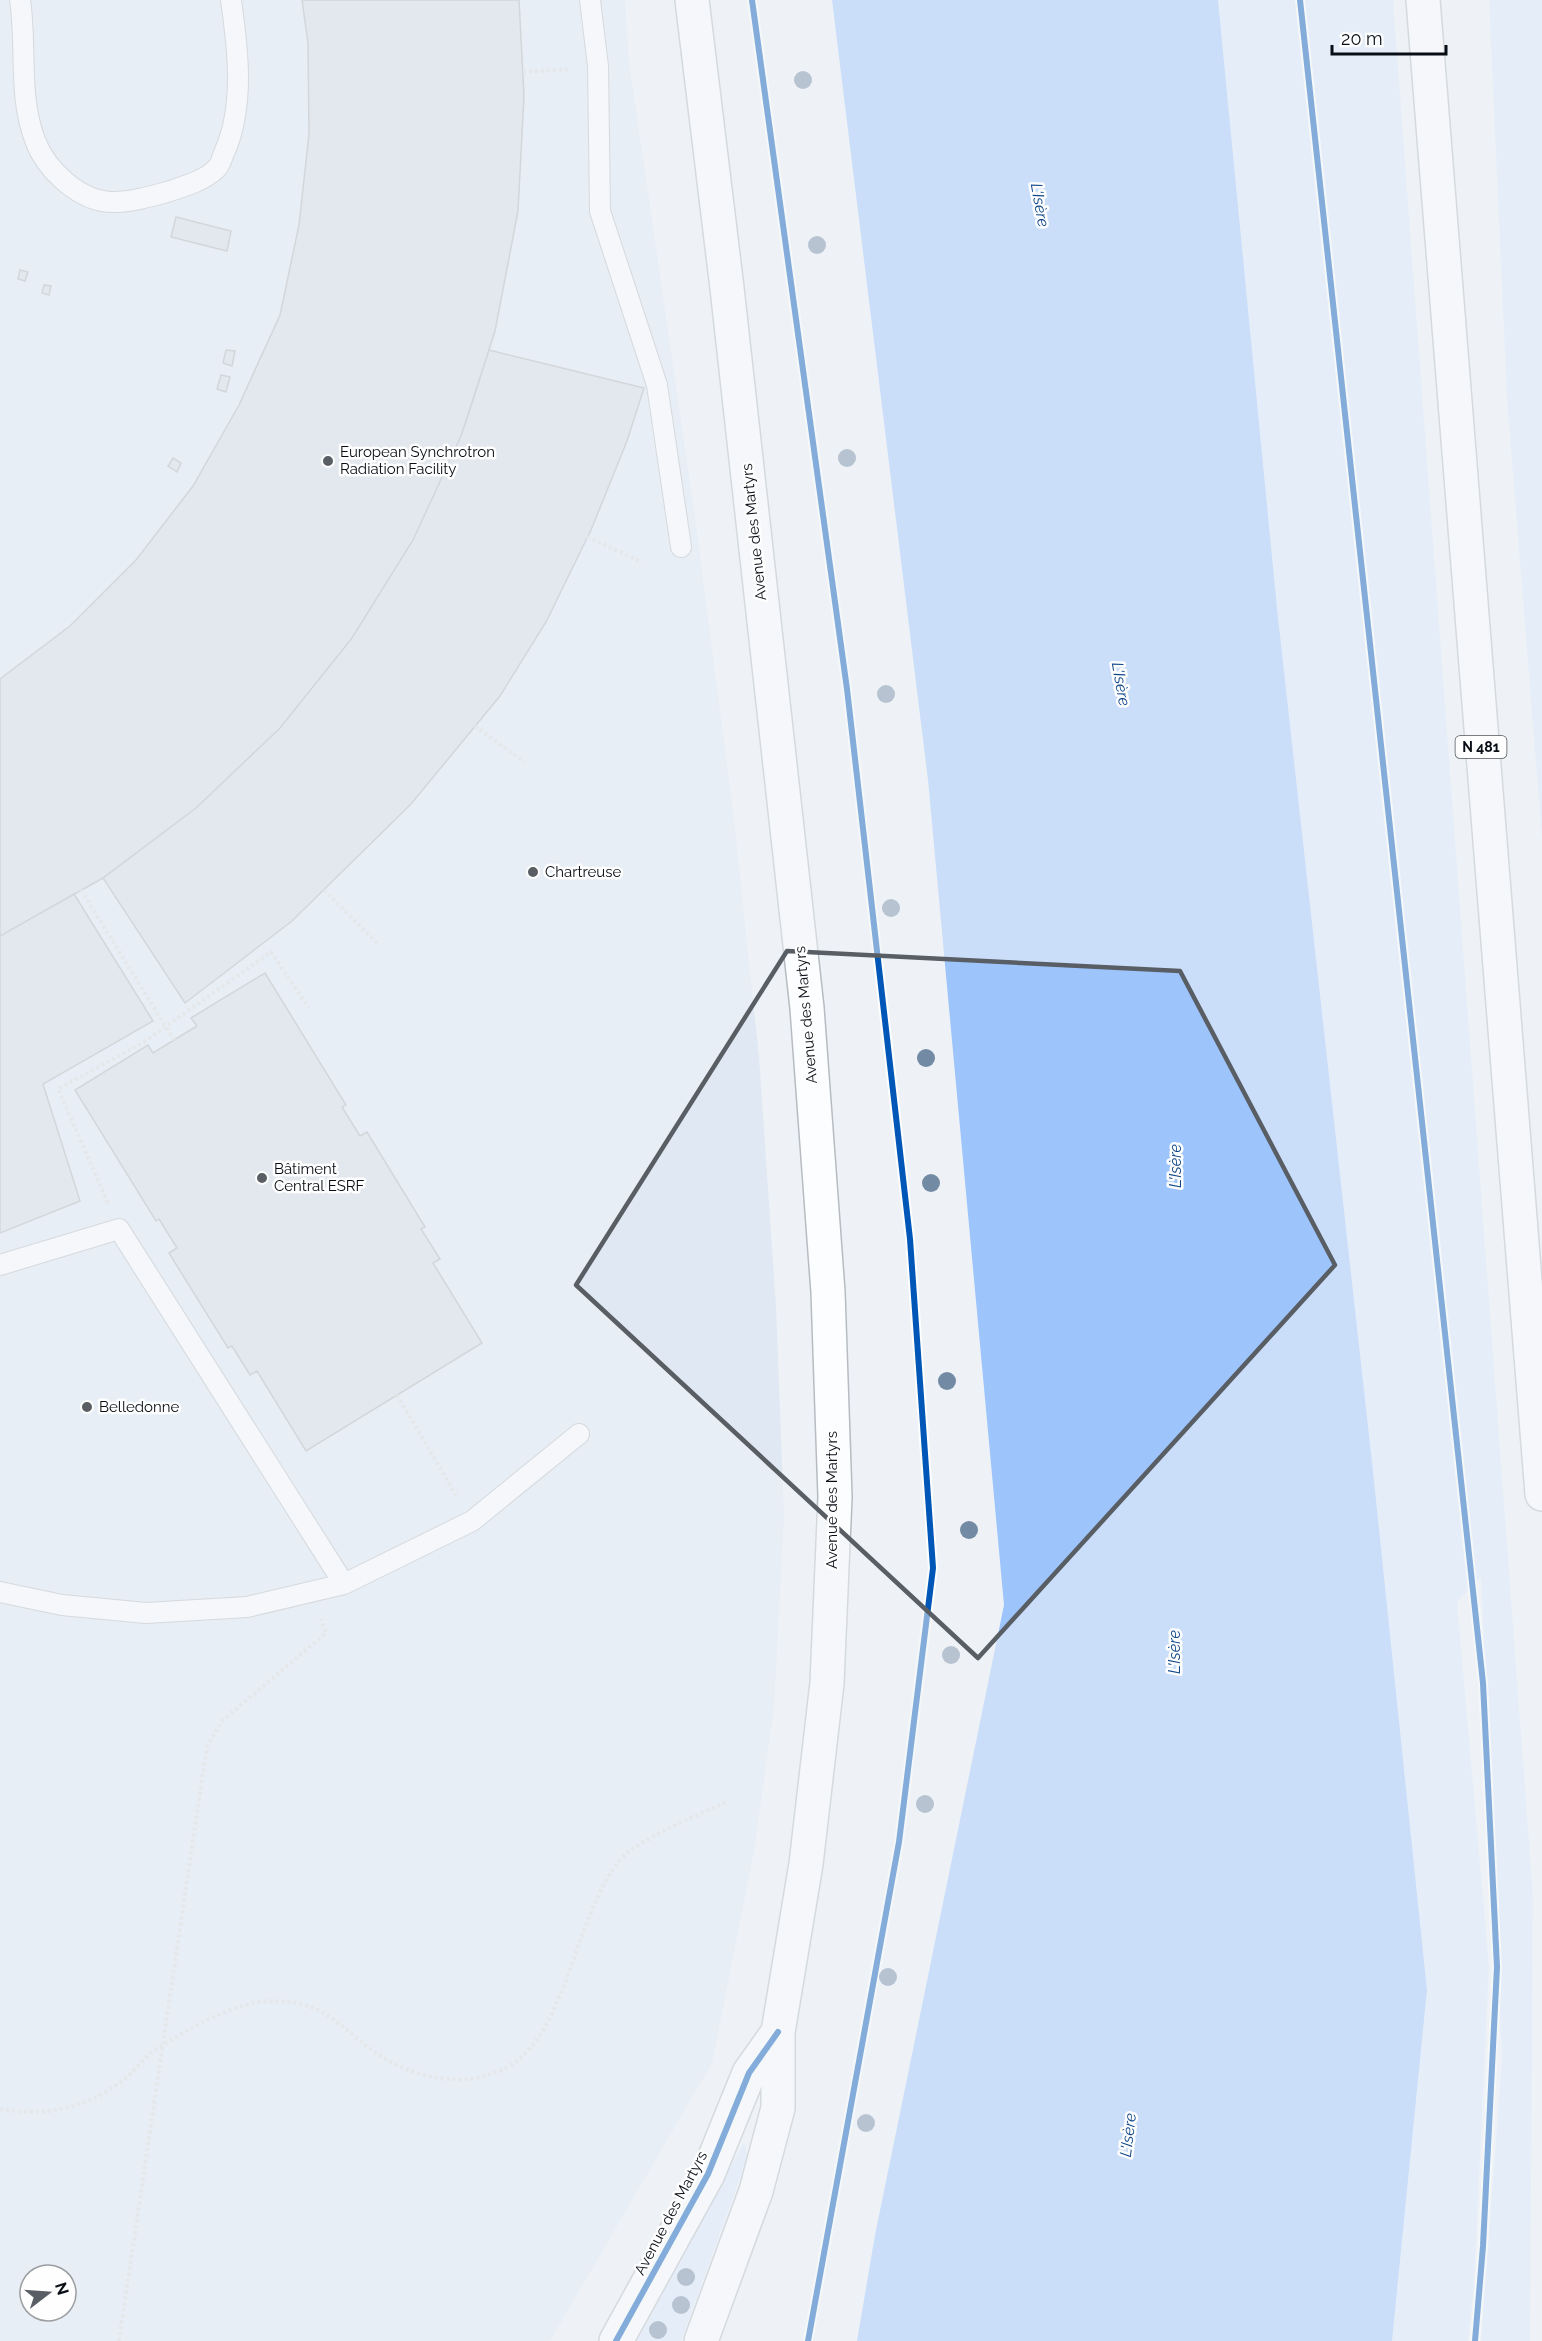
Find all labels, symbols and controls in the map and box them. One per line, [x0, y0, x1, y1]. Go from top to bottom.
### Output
scale bar [1332, 18, 1446, 56]
text: 20 m [1341, 28, 1383, 49]
water label: L'Isère [1027, 182, 1053, 229]
place label: European Synchrotron Radiation Facility [340, 443, 495, 478]
marker: European Synchrotron Radiation Facility [321, 454, 335, 468]
street label: Avenue des Martyrs [738, 463, 770, 601]
water label: L'Isère [1108, 661, 1134, 708]
road number: N 481 [1456, 736, 1506, 758]
place label: Chartreuse [545, 863, 621, 881]
marker: Chartreuse [526, 865, 540, 879]
street label: Avenue des Martyrs [791, 946, 821, 1084]
water label: L'Isère [1166, 1143, 1185, 1188]
place label: Bâtiment Central ESRF [274, 1160, 365, 1195]
marker: Bâtiment Central ESRF [255, 1171, 269, 1185]
place label: Belledonne [99, 1398, 180, 1416]
marker: Belledonne [80, 1400, 94, 1414]
street label: Avenue des Martyrs [823, 1431, 841, 1569]
water label: L'Isère [1165, 1629, 1184, 1674]
water label: L'Isère [1116, 2111, 1140, 2158]
street label: Avenue des Martyrs [631, 2148, 711, 2278]
north arrow [18, 2263, 78, 2323]
text: N [51, 2280, 73, 2297]

